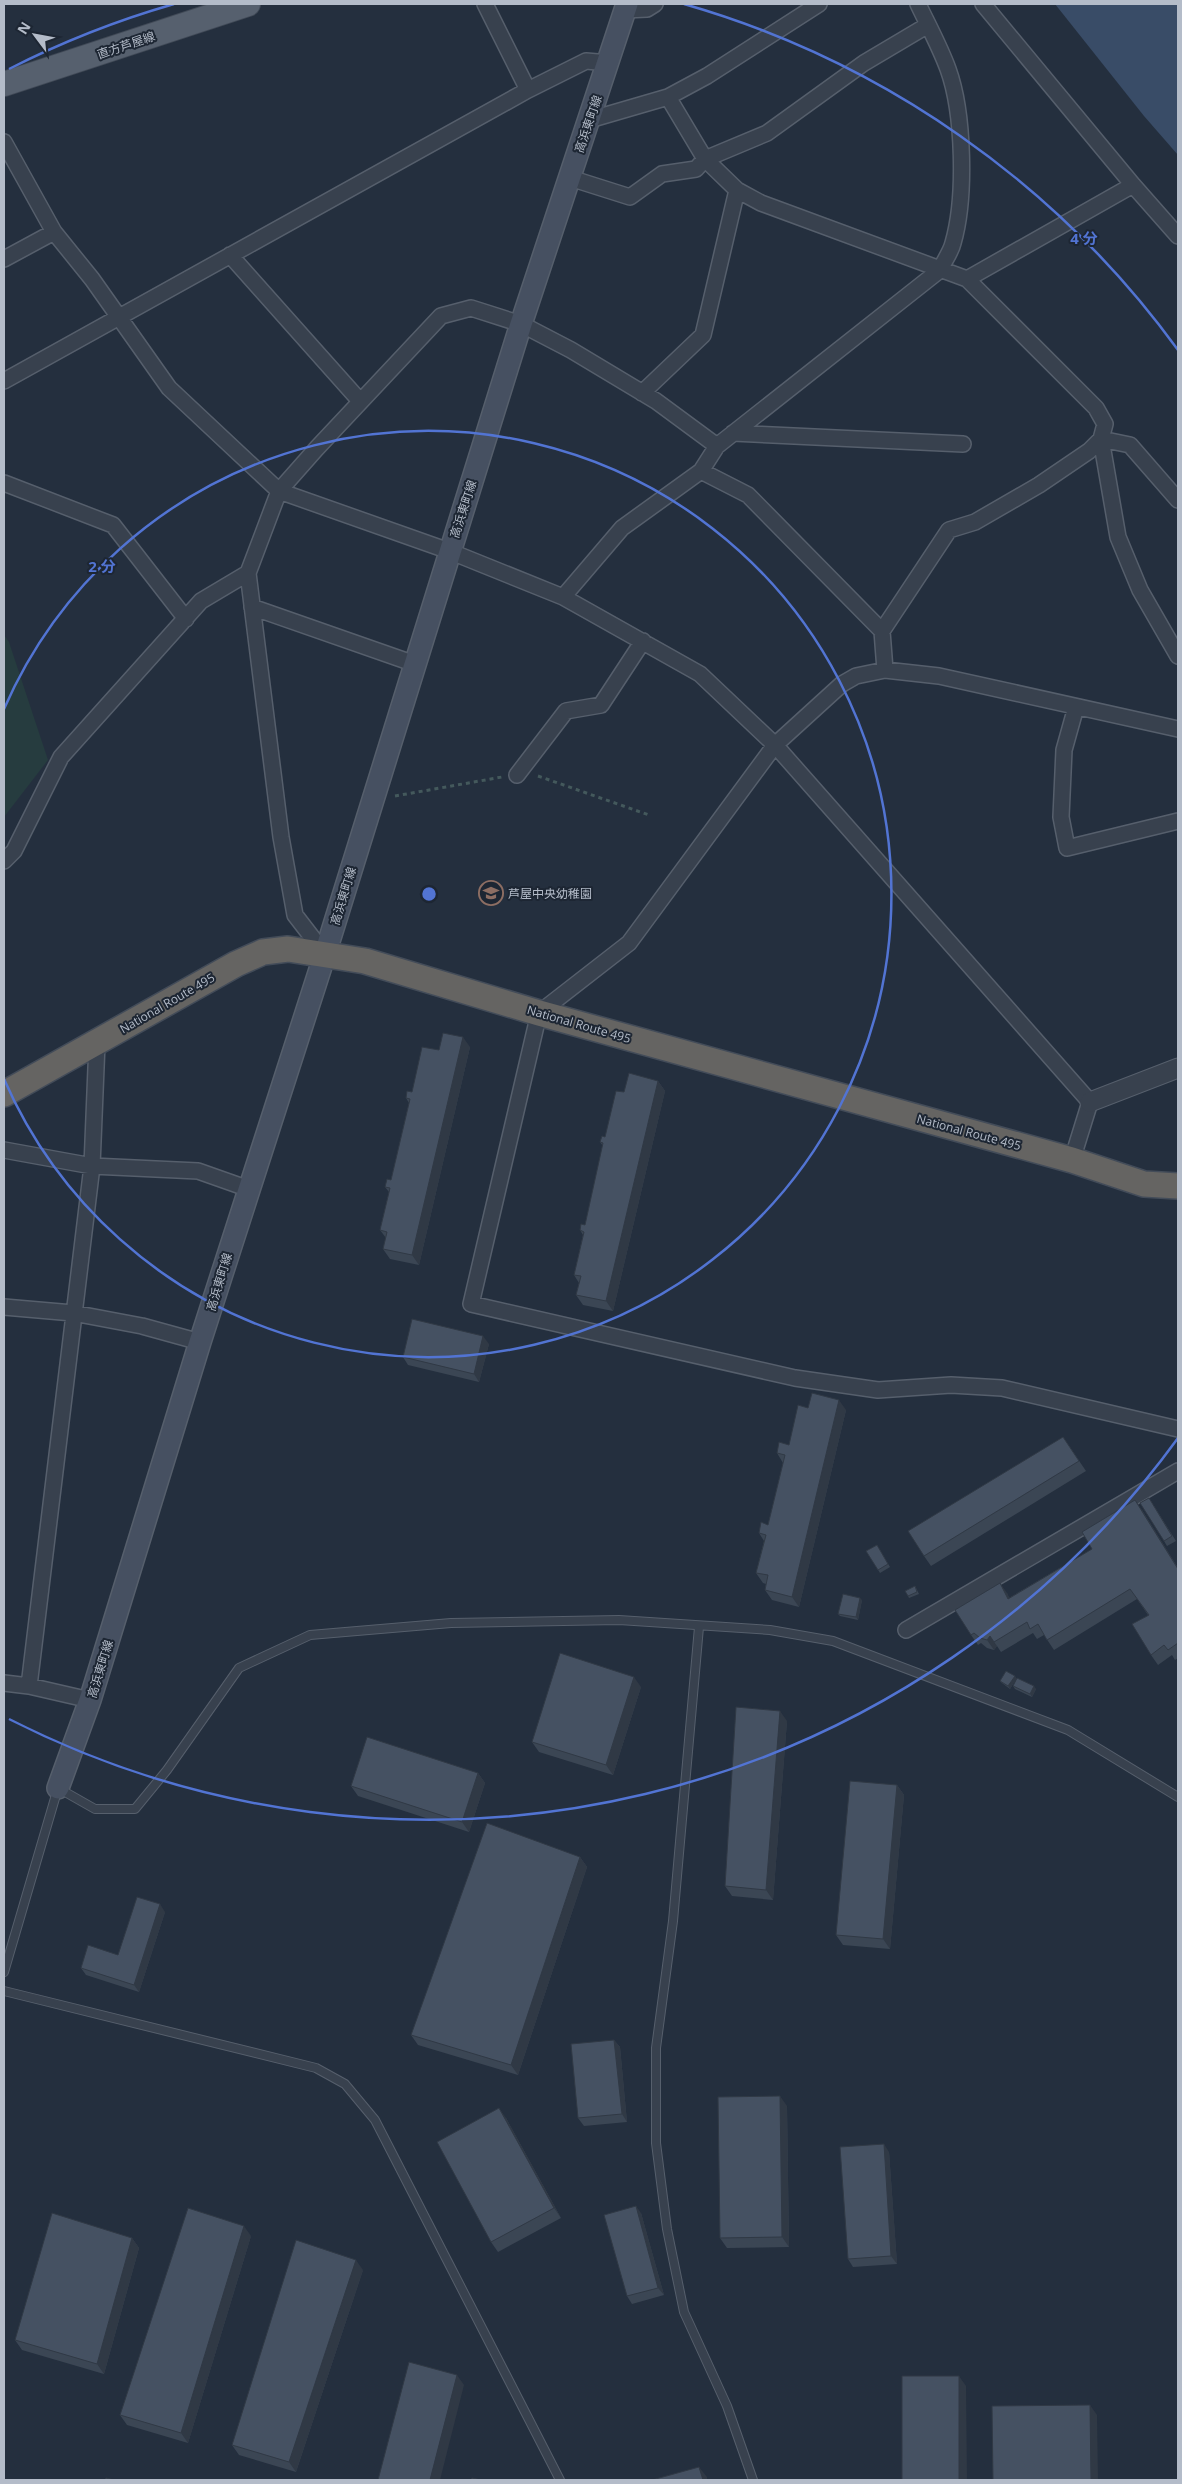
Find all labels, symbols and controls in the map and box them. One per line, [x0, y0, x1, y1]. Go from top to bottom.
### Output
north arrow [10, 10, 60, 60]
text: N [12, 18, 35, 38]
street label: 直方芦屋線 [95, 27, 157, 63]
street label: 高浜東町線 [570, 93, 606, 155]
text: 4 分 [1070, 228, 1098, 248]
street label: 高浜東町線 [446, 478, 480, 540]
text: 2 分 [88, 556, 116, 576]
street label: 高浜東町線 [326, 865, 360, 927]
school or university icon: 芦屋中央幼稚園 [478, 880, 504, 906]
centre of rings [420, 885, 438, 903]
place label: 芦屋中央幼稚園 [508, 885, 592, 902]
street label: National Route 495 [116, 969, 218, 1037]
street label: National Route 495 [525, 1001, 633, 1047]
street label: National Route 495 [915, 1110, 1023, 1154]
street label: 高浜東町線 [202, 1251, 236, 1313]
street label: 高浜東町線 [83, 1638, 117, 1700]

